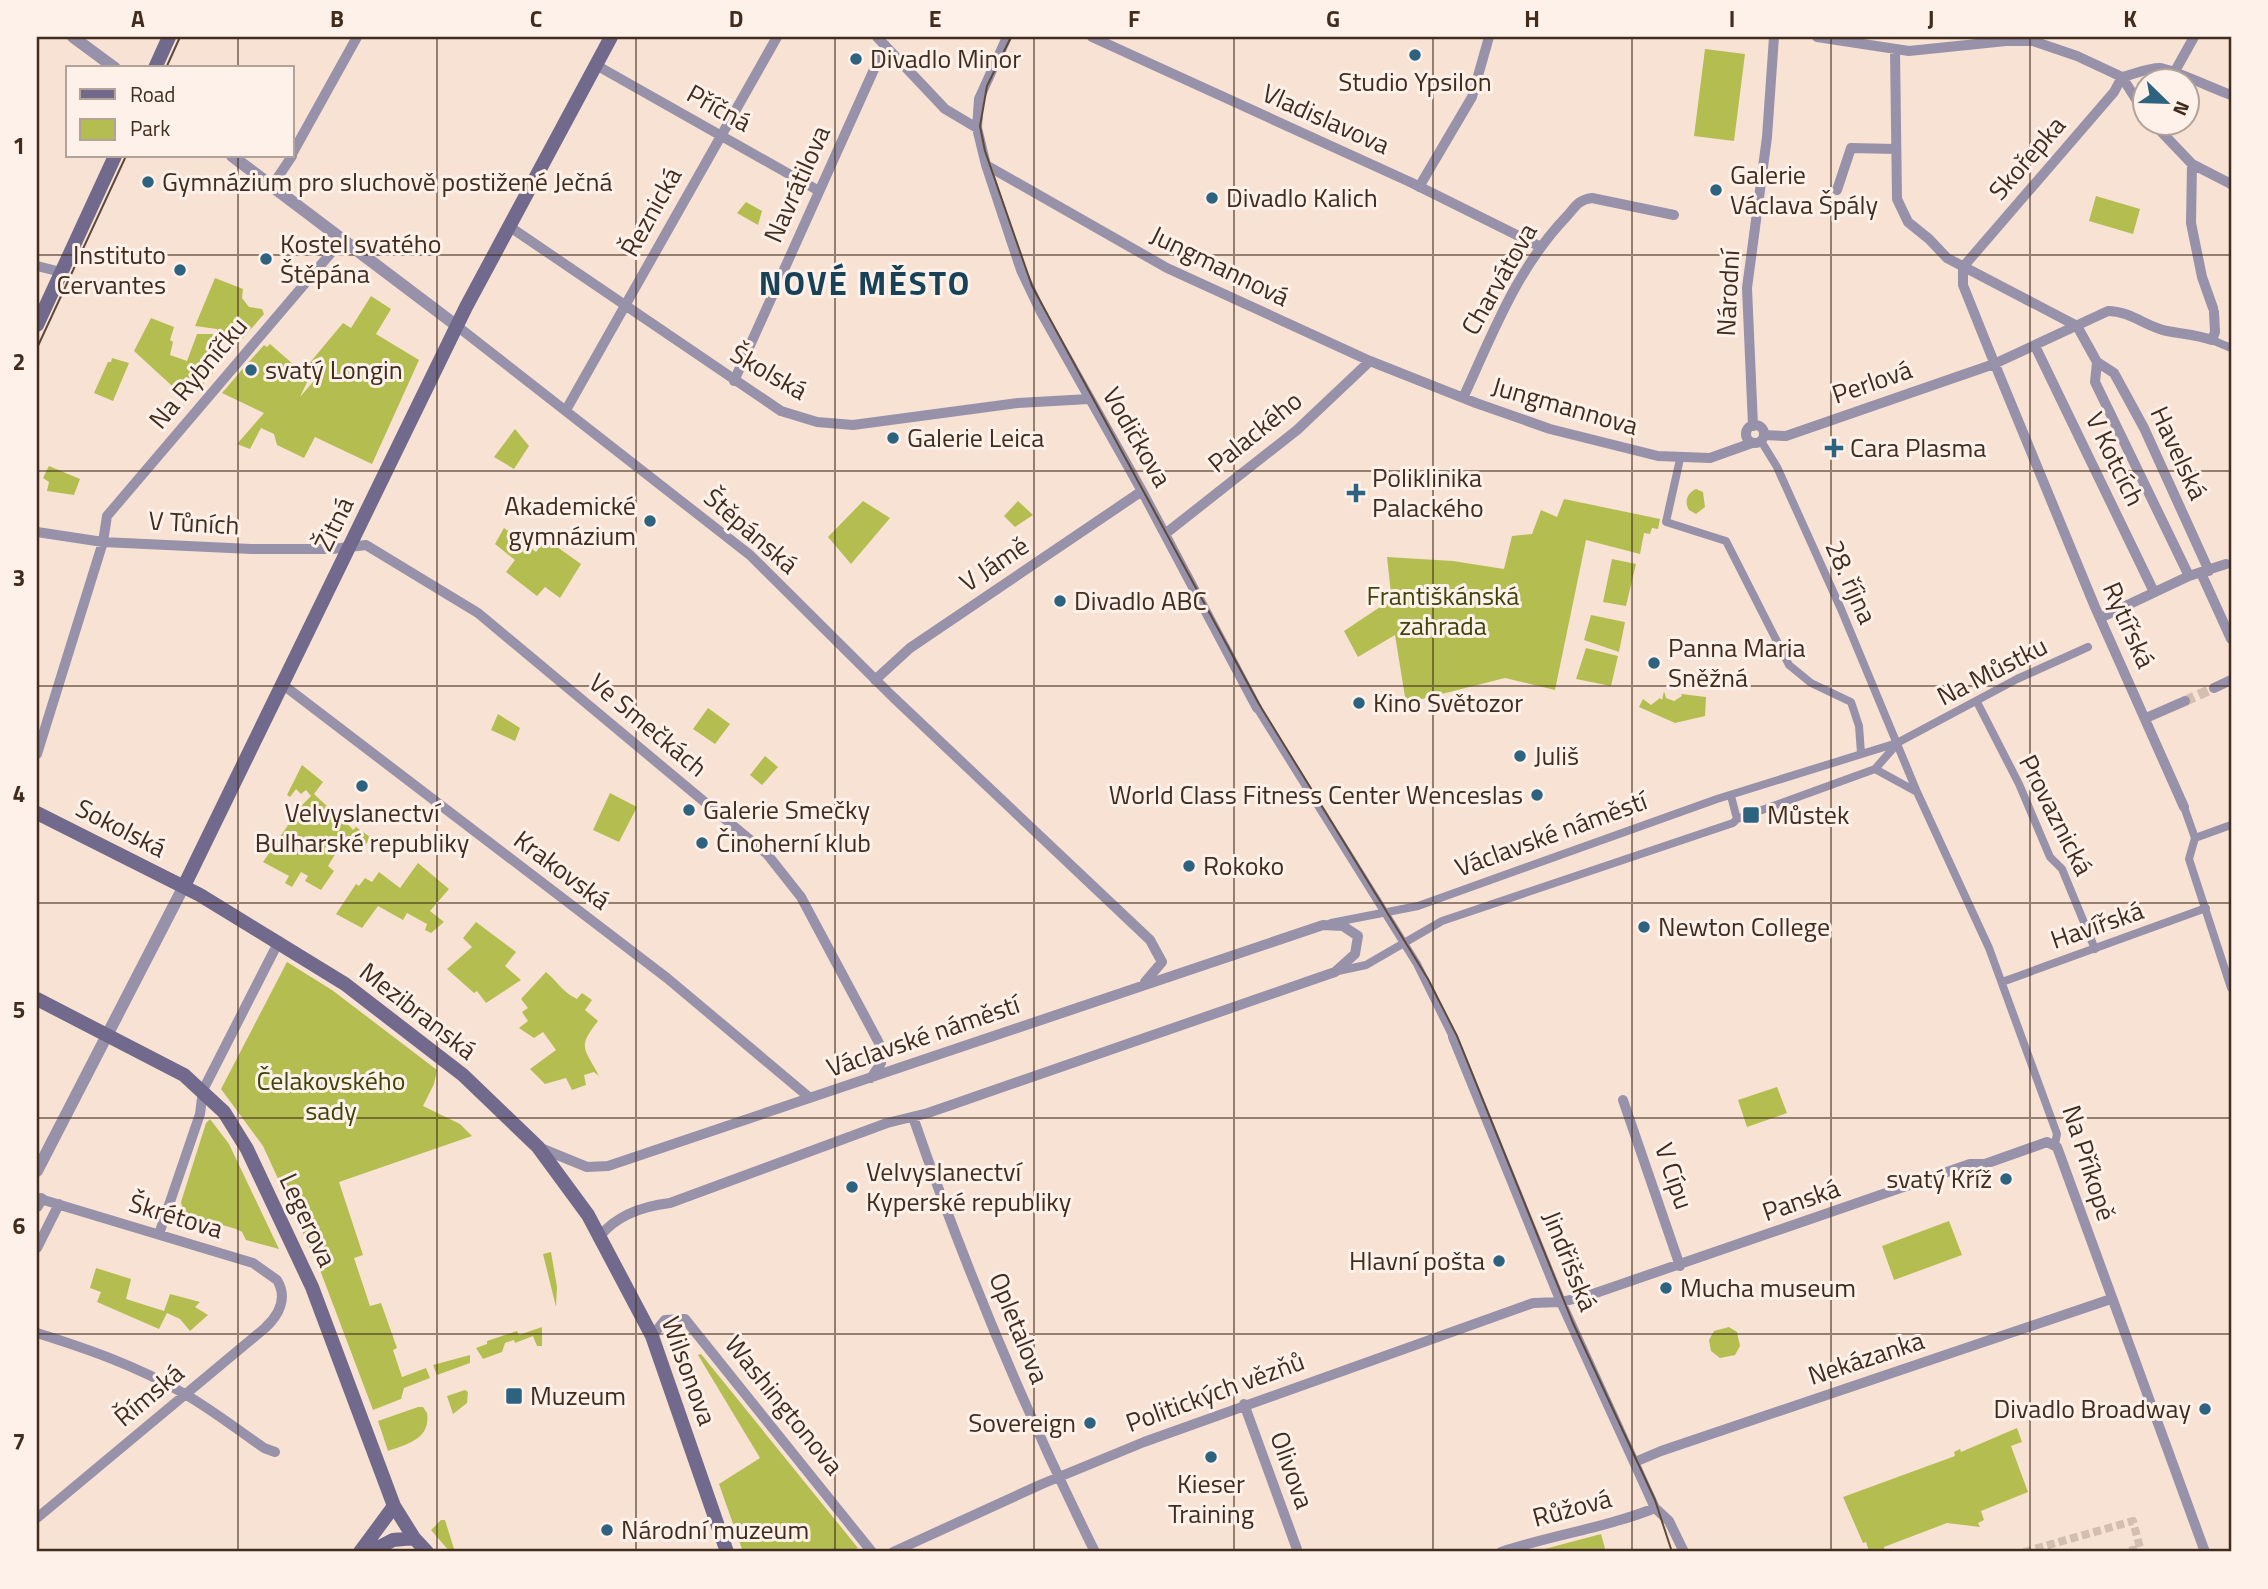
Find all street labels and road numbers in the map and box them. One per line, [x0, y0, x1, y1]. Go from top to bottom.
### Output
street label: Vladislavova [1256, 73, 1396, 164]
street label: Příčná [680, 74, 759, 141]
street label: Skořepka [1979, 107, 2074, 209]
street label: Navrátilova [753, 119, 840, 249]
street label: Řeznická [610, 160, 691, 264]
street label: Jungmannová [1144, 215, 1296, 316]
street label: Charvátova [1451, 216, 1546, 342]
street label: Národní [1706, 246, 1749, 337]
street label: Na Rybníčku [139, 308, 256, 437]
street label: Školská [723, 334, 815, 409]
street label: Perlová [1827, 350, 1917, 413]
street label: Jungmannova [1488, 366, 1643, 445]
street label: Vodičkova [1093, 379, 1182, 494]
street label: Palackého [1199, 381, 1310, 482]
street label: Havelská [2141, 400, 2218, 506]
street label: V Kotcích [2076, 405, 2155, 512]
street label: Štěpánská [695, 478, 807, 583]
street label: Žitná [304, 490, 363, 557]
street label: V Tůních [148, 501, 240, 544]
street label: V Jámě [951, 526, 1036, 601]
street label: 28. října [1816, 534, 1887, 630]
street label: Rytířská [2093, 575, 2166, 674]
street label: Na Můstku [1930, 626, 2054, 715]
street label: Ve Smečkách [581, 663, 716, 786]
street label: Provaznická [2009, 747, 2104, 882]
street label: Václavské náměstí [1449, 780, 1655, 886]
street label: Sokolská [69, 788, 173, 867]
street label: Krakovská [506, 820, 619, 919]
street label: Havířská [2045, 890, 2149, 959]
street label: Mezibranská [351, 952, 485, 1069]
street label: Václavské náměstí [821, 983, 1027, 1087]
street label: Na Příkopě [2052, 1100, 2126, 1226]
street label: V Cípu [1645, 1137, 1704, 1214]
street label: Legerova [270, 1166, 347, 1273]
street label: Panská [1757, 1168, 1845, 1231]
street label: Škrétova [124, 1183, 228, 1248]
street label: Jindřišská [1533, 1205, 1608, 1317]
street label: Opletalova [979, 1266, 1059, 1389]
street label: Wilsonova [652, 1311, 727, 1431]
street label: Nekázanka [1803, 1320, 1929, 1395]
street label: Washingtonova [716, 1326, 853, 1483]
street label: Politických vězňů [1120, 1341, 1310, 1442]
street label: Římská [105, 1354, 192, 1436]
street label: Olivova [1260, 1426, 1324, 1514]
street label: Růžová [1528, 1478, 1616, 1537]

